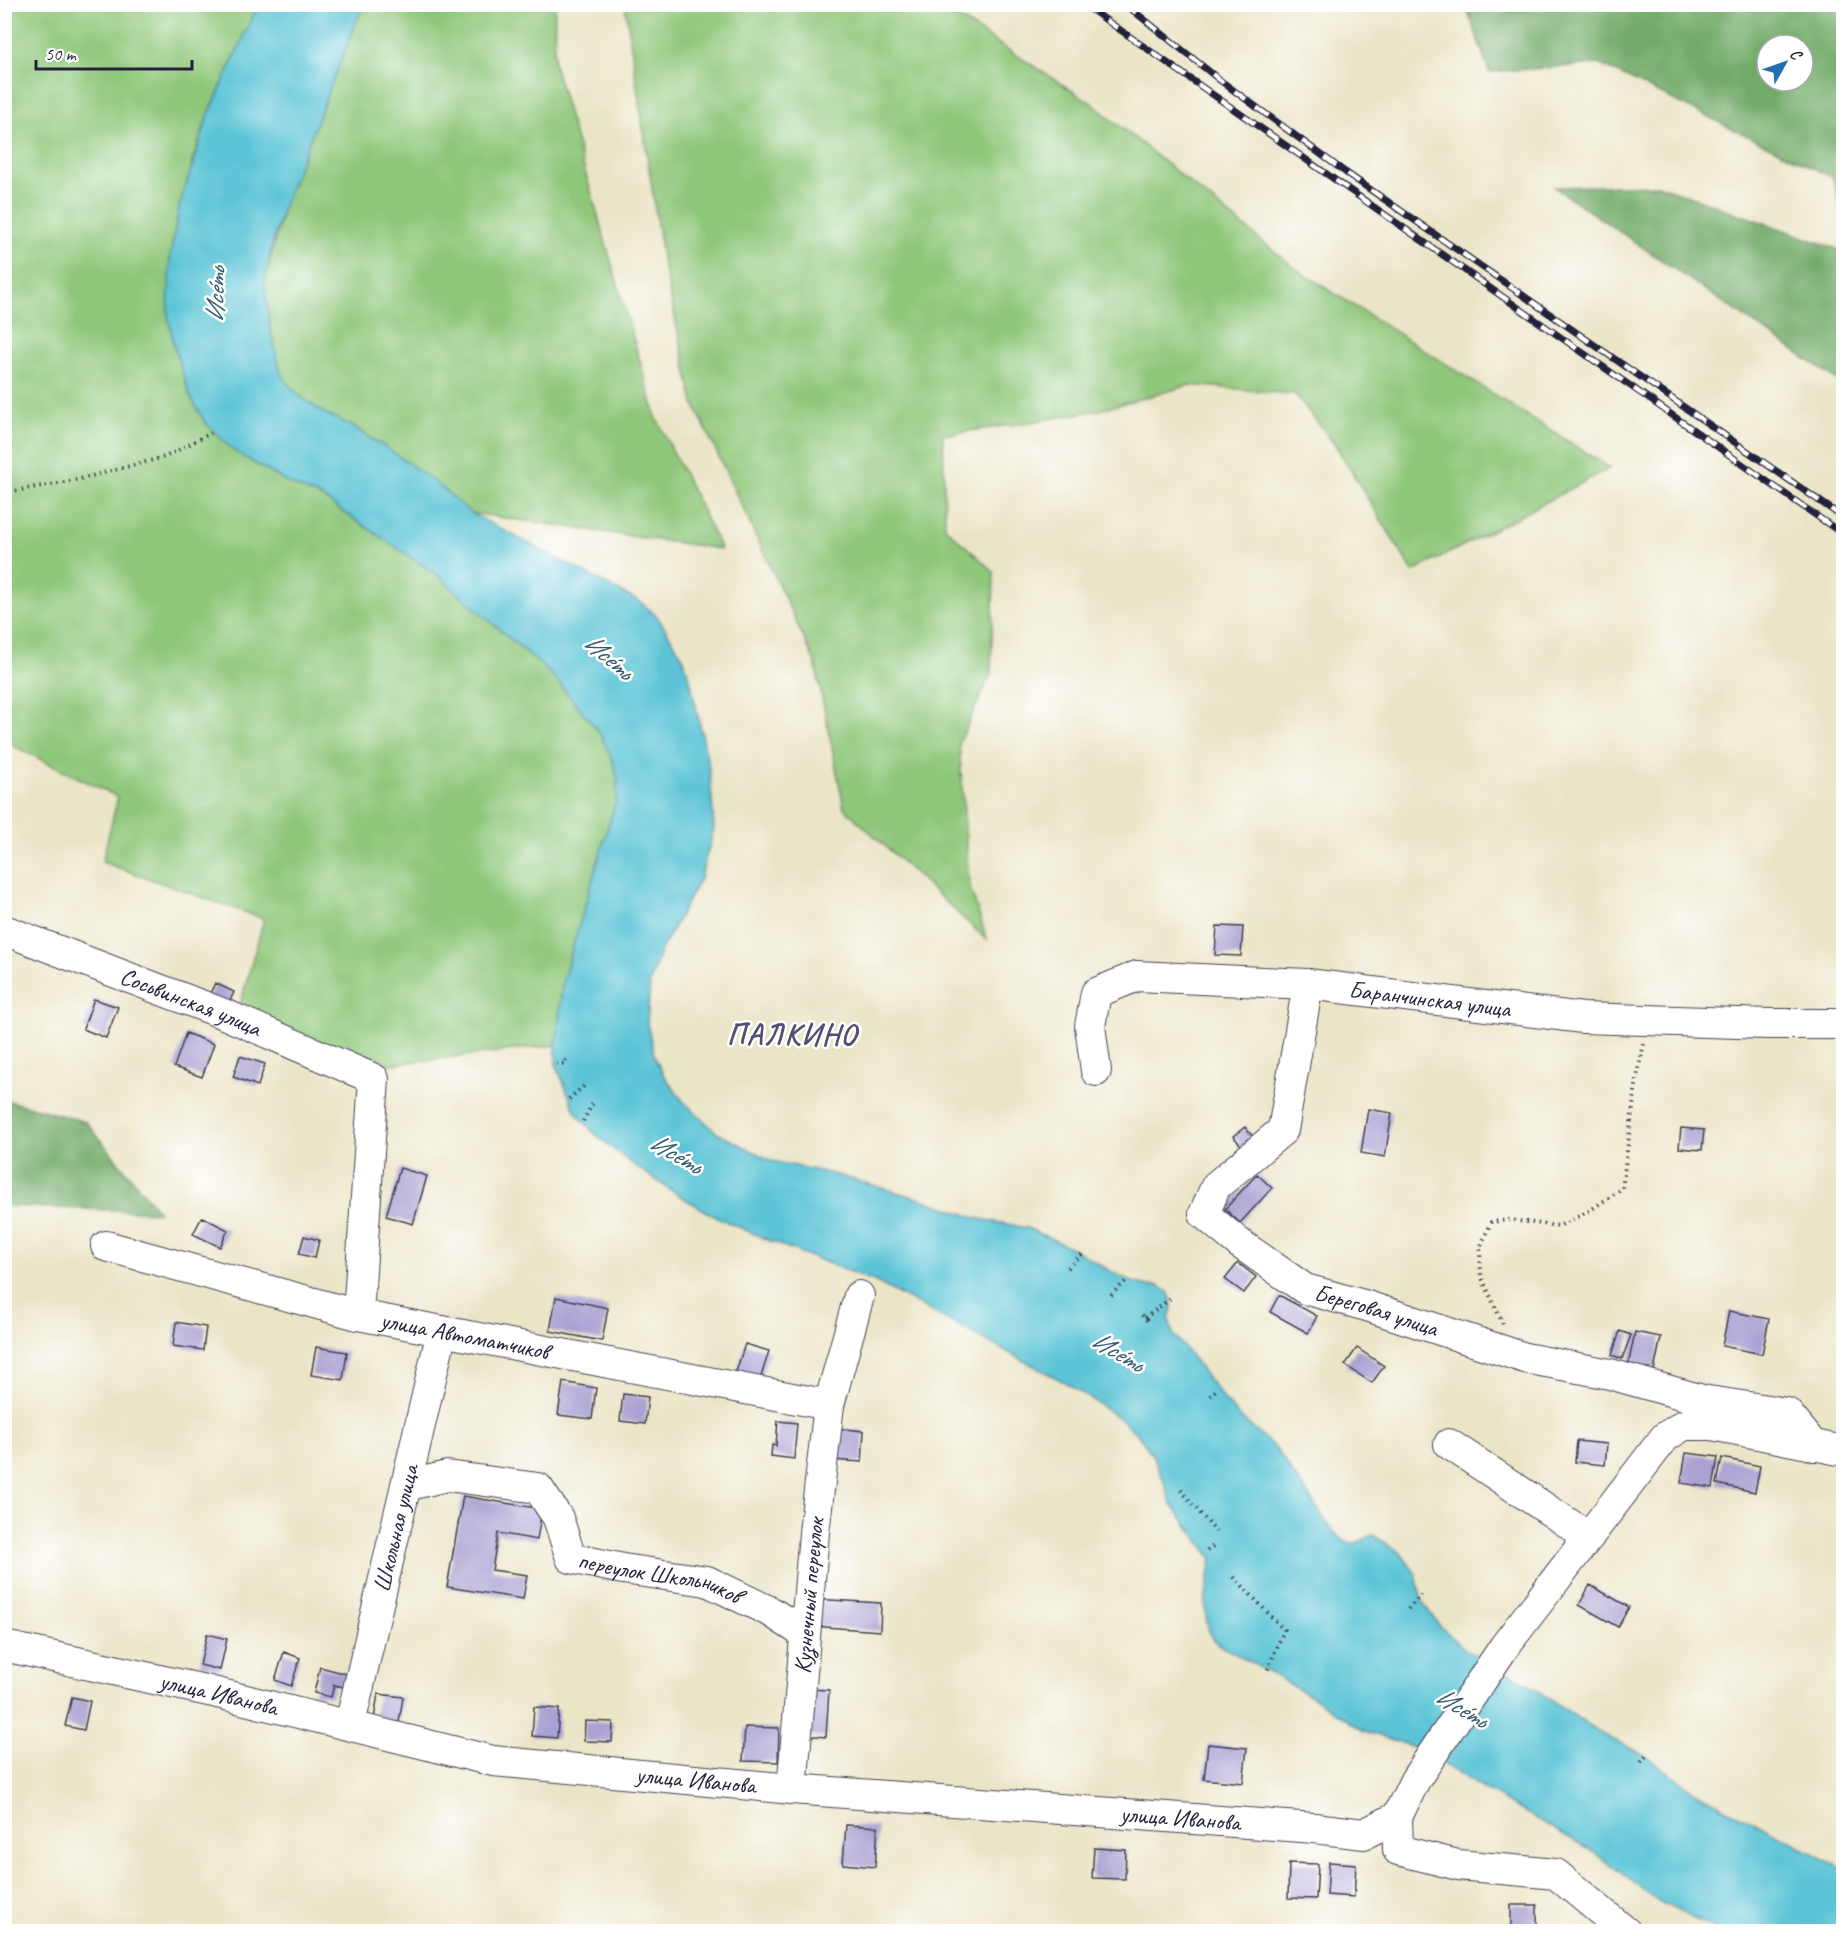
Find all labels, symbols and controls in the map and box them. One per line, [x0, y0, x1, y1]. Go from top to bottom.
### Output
scale bar [36, 33, 192, 71]
north arrow [1755, 33, 1815, 93]
text: 50 m [45, 43, 78, 65]
text: С [1786, 45, 1807, 65]
water label: Исе́ть [198, 264, 233, 323]
water label: Исе́ть [577, 626, 642, 689]
street label: Сосьвинская улица [116, 961, 267, 1044]
street label: Баранчинская улица [1347, 974, 1513, 1024]
district label: ПАЛКИНО [727, 1015, 859, 1053]
water label: Исе́ть [644, 1126, 710, 1183]
street label: Береговая улица [1311, 1277, 1443, 1344]
street label: улица Автоматчиков [376, 1304, 556, 1367]
water label: Исе́ть [1086, 1323, 1152, 1381]
street label: Школьная улица [366, 1460, 426, 1595]
street label: Кузнечный переулок [787, 1514, 831, 1675]
street label: переулок Школьников [575, 1545, 751, 1613]
street label: улица Иванова [155, 1665, 283, 1723]
water label: Исе́ть [1430, 1679, 1496, 1737]
street label: улица Иванова [633, 1759, 759, 1801]
street label: улица Иванова [1117, 1798, 1243, 1838]

